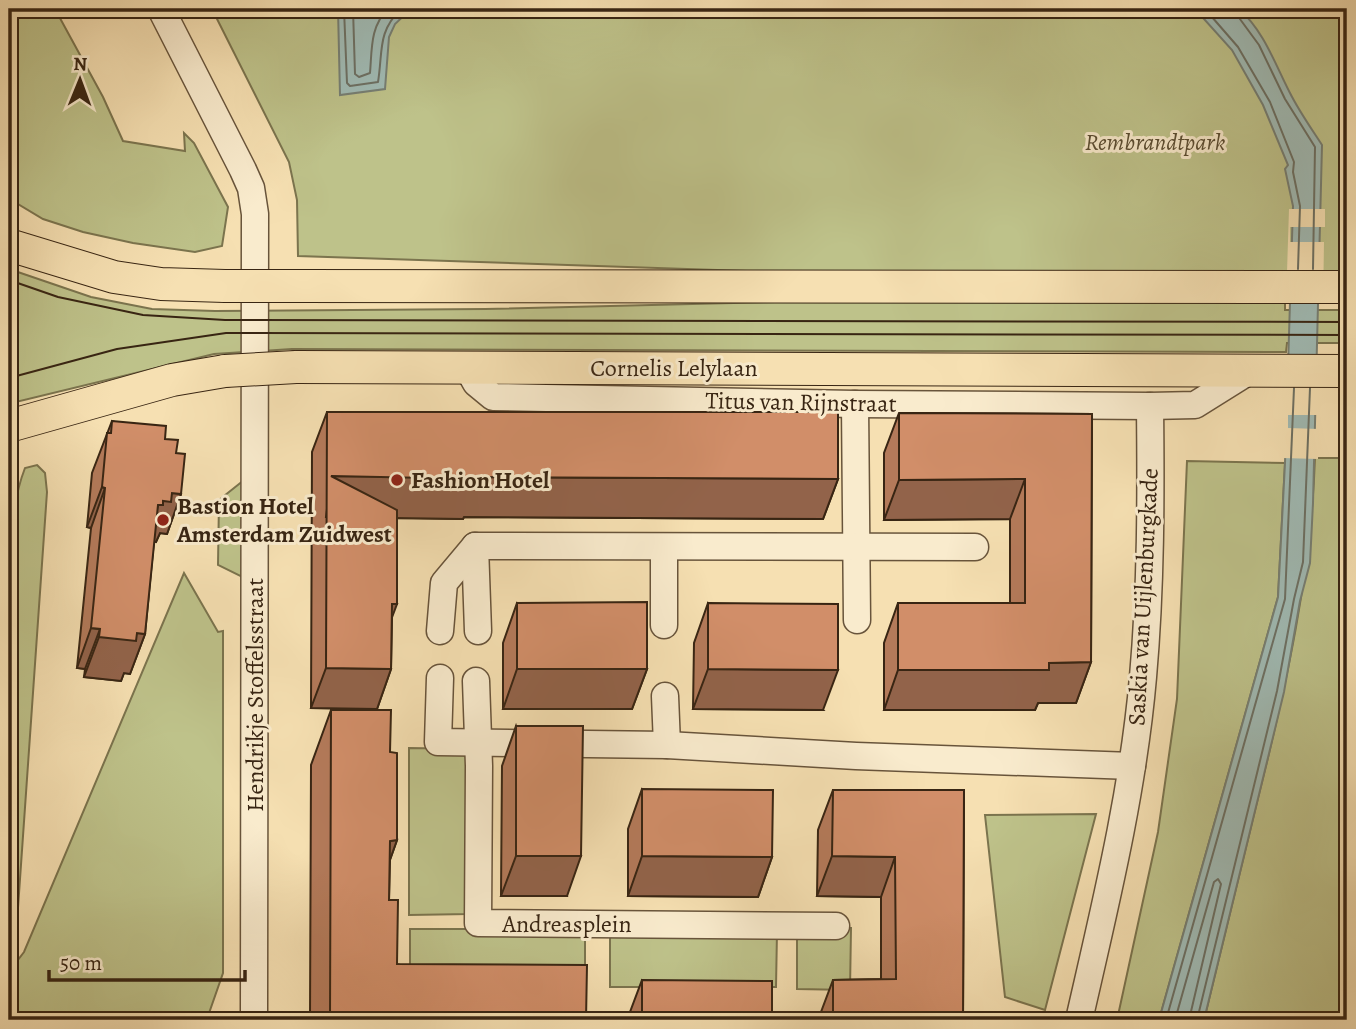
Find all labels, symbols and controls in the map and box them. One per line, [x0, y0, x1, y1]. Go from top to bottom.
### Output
north arrow [46, 46, 116, 116]
text: N [73, 51, 88, 77]
park label: Rembrandtpark [1085, 126, 1226, 158]
street label: Cornelis Lelylaan [590, 352, 758, 384]
street label: Titus van Rijnstraat [705, 384, 897, 420]
place label: Fashion Hotel [411, 464, 550, 496]
street label: Saskia van Uijlenburgkade [1120, 467, 1166, 727]
marker: Fashion Hotel [389, 472, 405, 488]
place label: Bastion Hotel Amsterdam Zuidwest [176, 490, 392, 550]
marker: Bastion Hotel Amsterdam Zuidwest [155, 512, 171, 528]
street label: Hendrikje Stoffelsstraat [239, 578, 271, 812]
street label: Andreasplein [501, 908, 632, 940]
scale bar [49, 938, 245, 982]
text: 50 m [60, 949, 102, 977]

